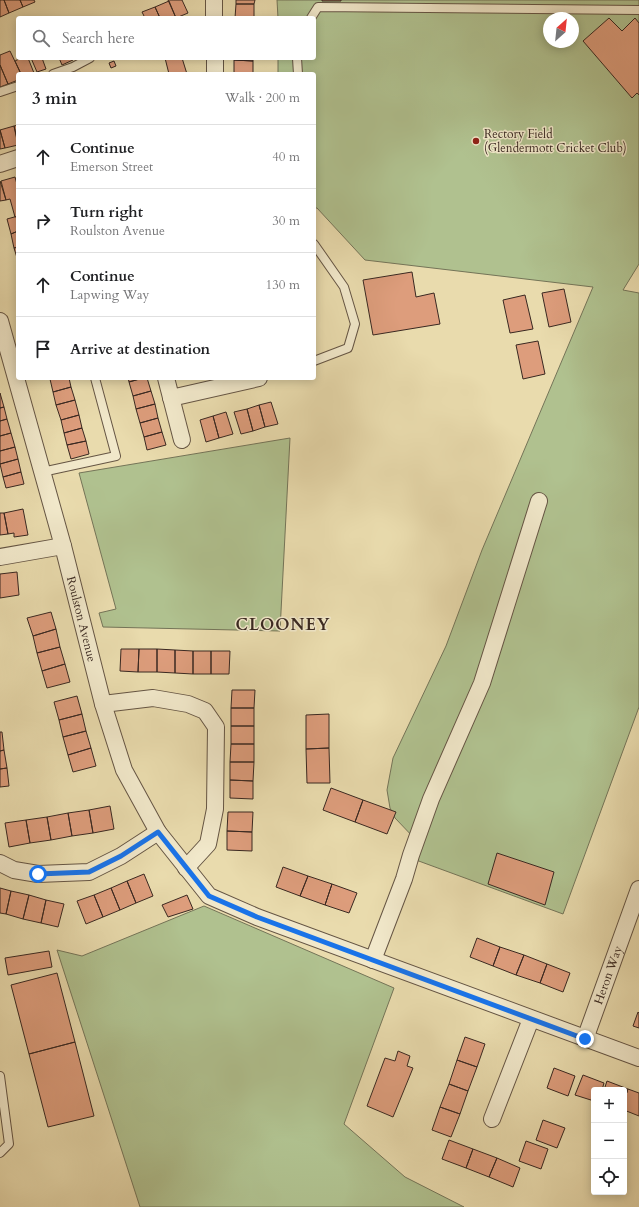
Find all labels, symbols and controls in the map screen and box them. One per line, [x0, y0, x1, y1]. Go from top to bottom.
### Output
north arrow [543, 12, 579, 48]
search box [16, 16, 316, 60]
icon: search [30, 27, 52, 49]
text: Search here [62, 28, 135, 48]
text: 3 min [32, 87, 77, 110]
text: Walk · 200 m [225, 89, 300, 107]
place label: Rectory Field (Glendermott Cricket Club) [484, 126, 627, 156]
marker: Rectory Field (Glendermott Cricket Club) [471, 136, 481, 146]
text: Continue [70, 138, 135, 158]
icon: ahead [32, 146, 54, 168]
text: 40 m [272, 148, 300, 166]
text: Emerson Street [70, 158, 153, 176]
text: Turn right [70, 202, 143, 222]
icon: right [32, 210, 54, 232]
text: 30 m [272, 212, 300, 230]
text: Roulston Avenue [70, 222, 165, 240]
text: Continue [70, 266, 135, 286]
icon: ahead [32, 274, 54, 296]
text: 130 m [266, 276, 300, 294]
text: Lapwing Way [70, 286, 150, 304]
icon: arrive [32, 338, 54, 360]
text: Arrive at destination [70, 339, 210, 359]
street label: Roulston Avenue [63, 575, 100, 664]
district label: CLOONEY [236, 614, 330, 636]
route start [29, 865, 47, 883]
street label: Heron Way [590, 943, 626, 1007]
route end [576, 1030, 594, 1048]
map controls [591, 1087, 627, 1195]
button: + [591, 1087, 627, 1123]
button: − [591, 1123, 627, 1159]
button: locate [591, 1159, 627, 1195]

